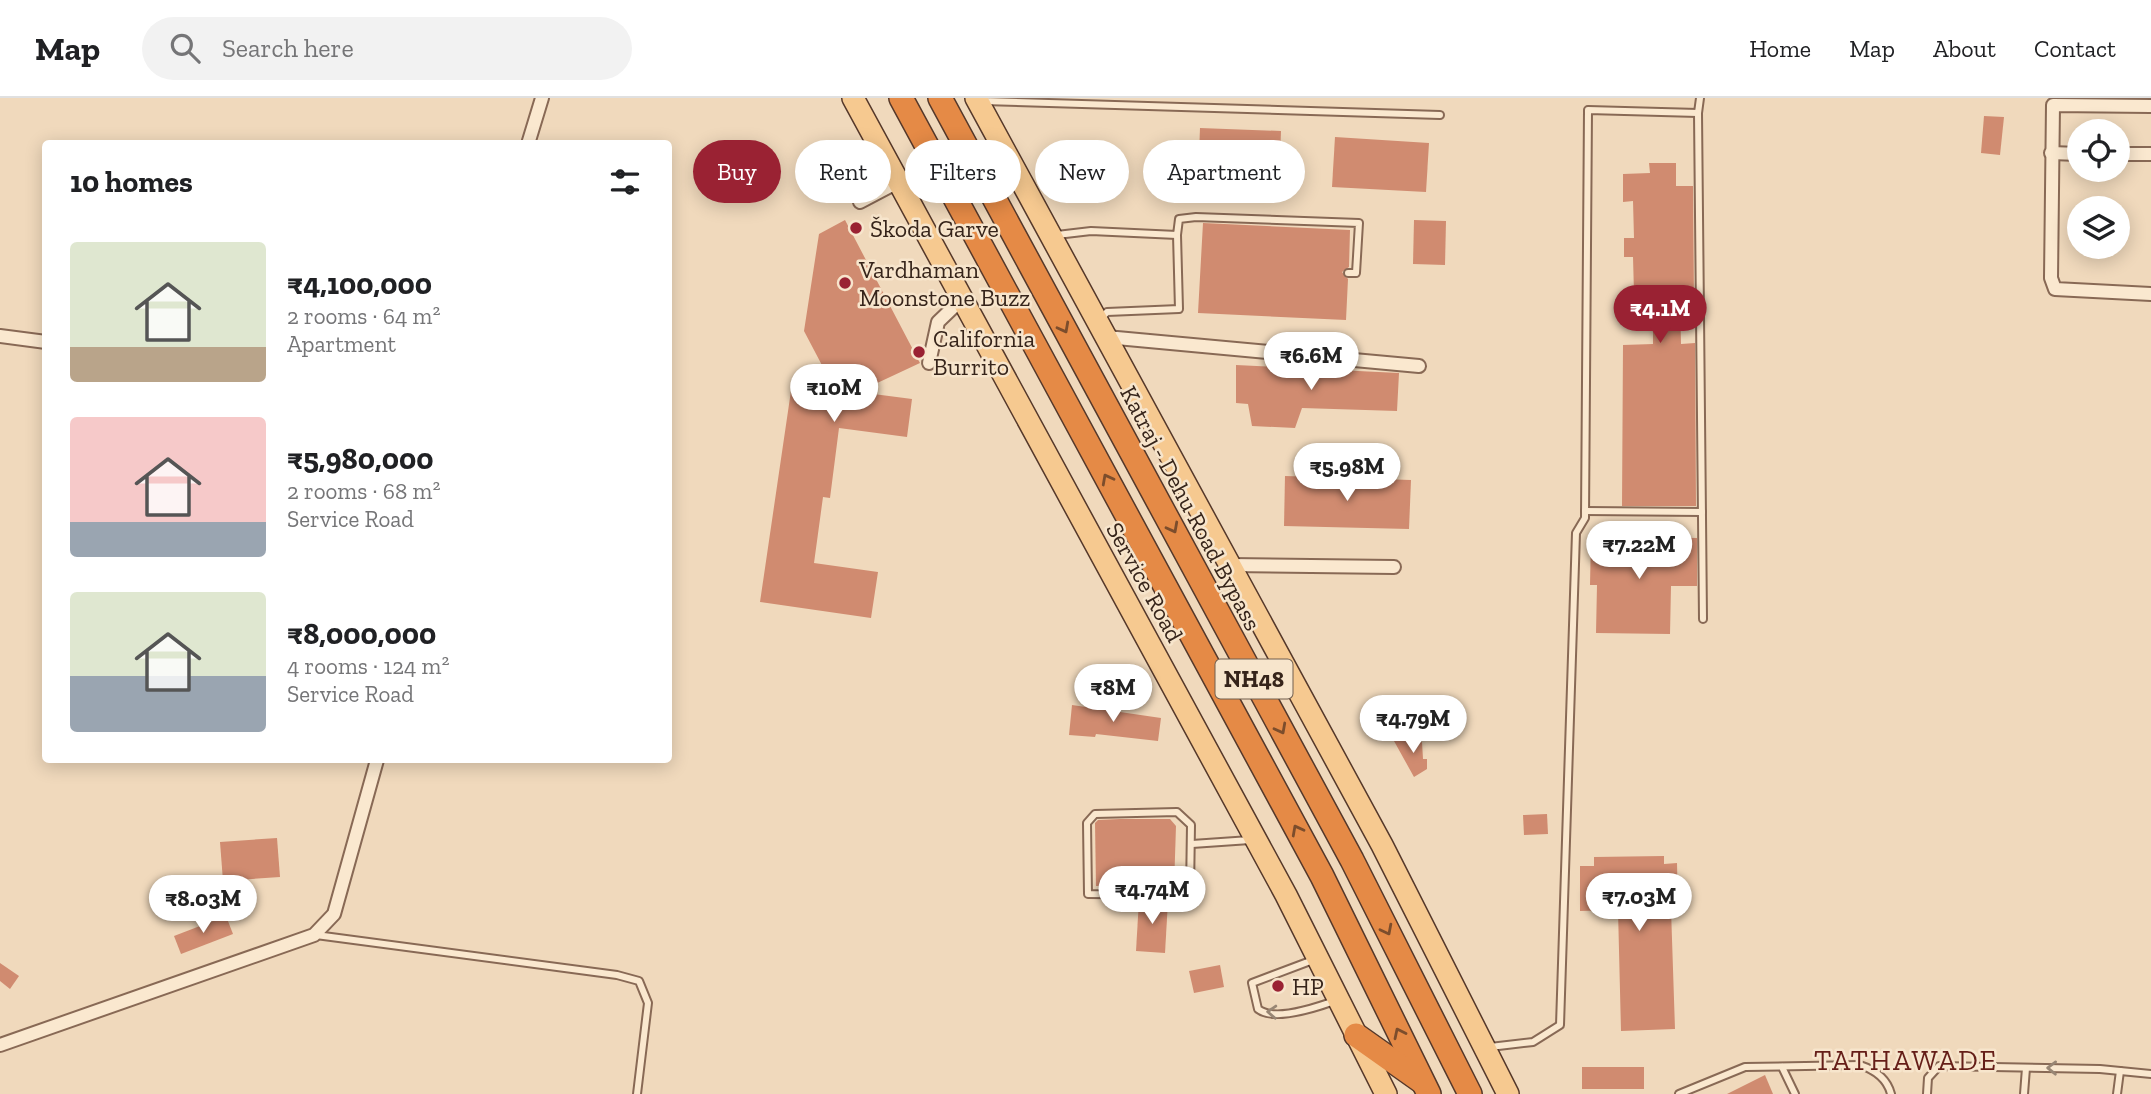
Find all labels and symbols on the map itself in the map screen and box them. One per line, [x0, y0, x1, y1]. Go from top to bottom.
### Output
place label: Škoda Garve [870, 214, 999, 243]
marker: Škoda Garve [848, 220, 864, 236]
place label: Vardhaman Moonstone Buzz [858, 255, 1030, 312]
marker: Vardhaman Moonstone Buzz [837, 275, 853, 291]
pin: ₹4.1M [1611, 286, 1709, 345]
one-way arrow [1056, 321, 1070, 334]
place label: California Burrito [933, 324, 1036, 381]
pin: ₹6.6M [1262, 332, 1360, 392]
marker: California Burrito [911, 344, 927, 360]
pin: ₹10M [793, 364, 875, 424]
street label: Katraj - Dehu Road Bypass [1114, 381, 1268, 635]
pin: ₹5.98M [1290, 444, 1404, 503]
one-way arrow [1102, 473, 1115, 486]
street label: Service Road [1100, 517, 1190, 647]
one-way arrow [1164, 521, 1178, 534]
pin: ₹7.22M [1582, 522, 1696, 581]
road number: NH48 [1216, 660, 1292, 698]
pin: ₹8M [1079, 664, 1147, 724]
pin: ₹4.79M [1356, 696, 1470, 755]
one-way arrow [1273, 721, 1286, 734]
one-way arrow [1292, 824, 1305, 837]
pin: ₹4.74M [1095, 866, 1209, 926]
pin: ₹7.03M [1582, 874, 1696, 933]
pin: ₹8.03M [146, 876, 260, 935]
one-way arrow [1379, 923, 1393, 935]
place label: HP [1292, 972, 1324, 1001]
marker: HP [1270, 978, 1286, 994]
one-way arrow [1266, 1005, 1277, 1020]
one-way arrow [1394, 1028, 1408, 1040]
district label: TATHAWADE [1814, 1044, 1998, 1077]
one-way arrow [2046, 1060, 2056, 1076]

